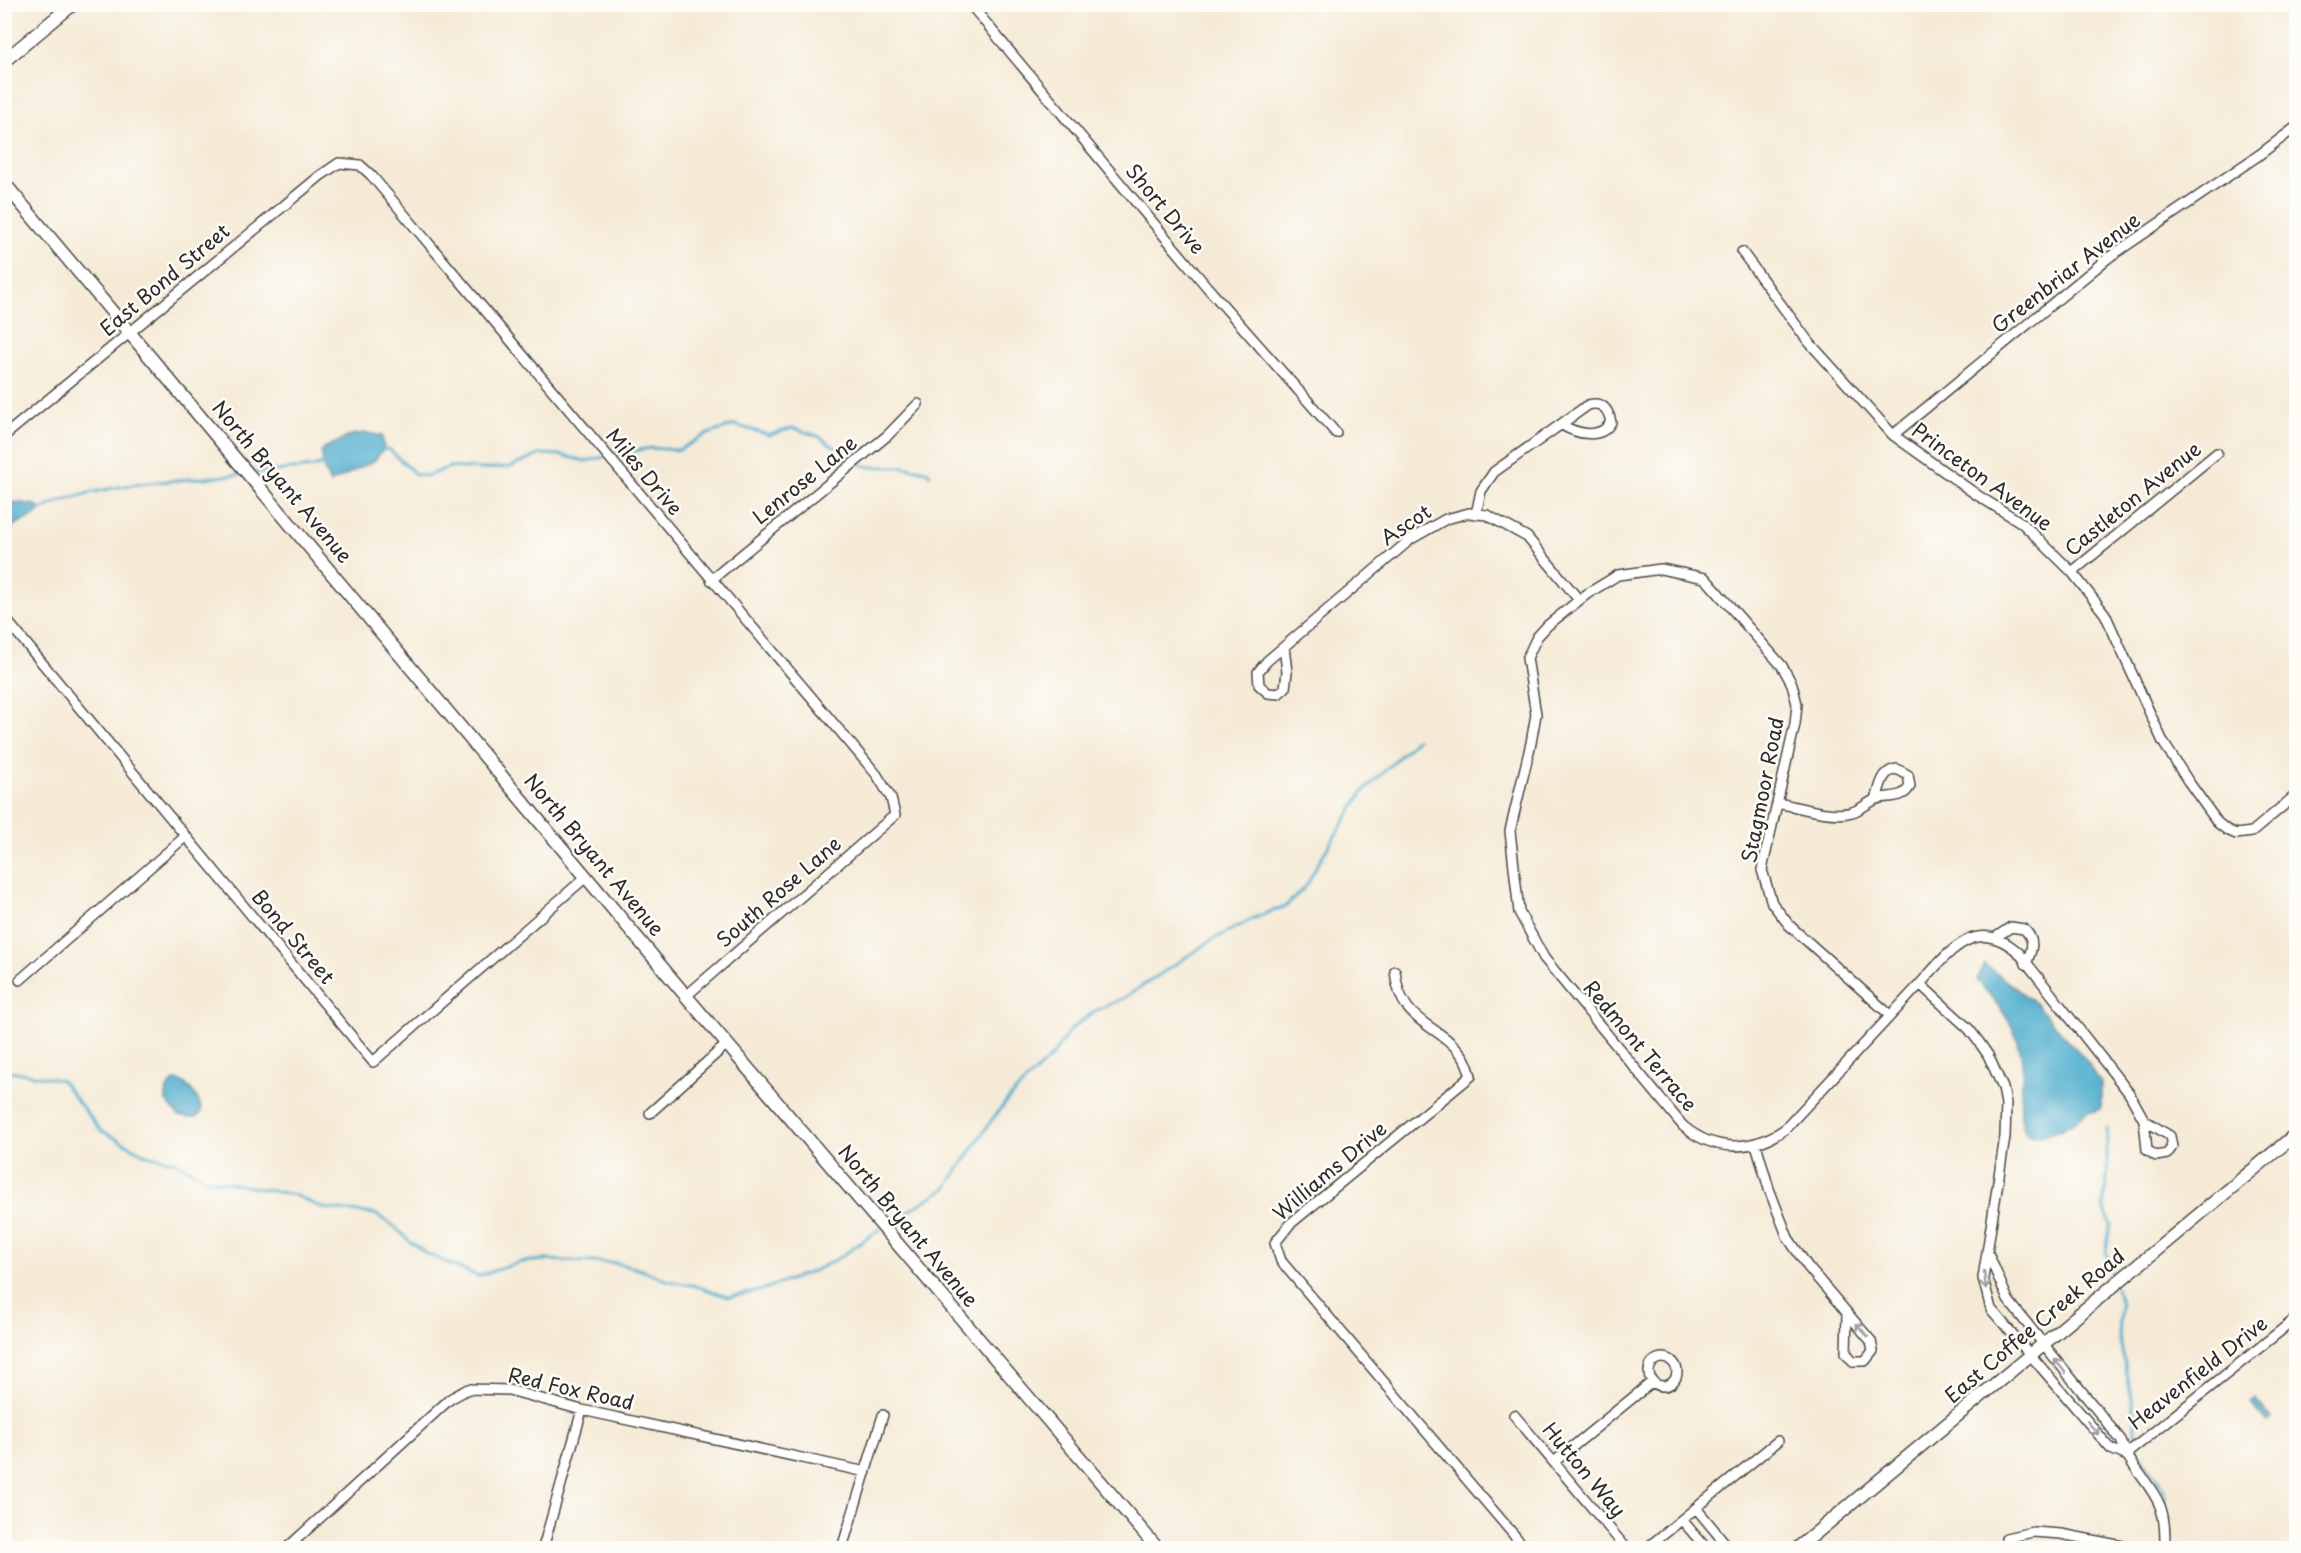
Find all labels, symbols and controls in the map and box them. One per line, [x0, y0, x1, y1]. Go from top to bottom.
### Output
street label: Short Drive [1119, 156, 1213, 260]
street label: Greenbriar Avenue [1985, 205, 2146, 340]
street label: East Bond Street [93, 216, 236, 343]
street label: North Bryant Avenue [206, 394, 360, 569]
street label: Princeton Avenue [1906, 415, 2059, 538]
street label: Miles Drive [599, 421, 690, 522]
street label: Lenrose Lane [746, 428, 863, 531]
street label: Castleton Avenue [2058, 434, 2207, 563]
street label: Ascot [1374, 496, 1437, 552]
street label: Stagmoor Road [1733, 714, 1791, 865]
street label: North Bryant Avenue [518, 767, 672, 942]
street label: South Rose Lane [710, 829, 847, 954]
street label: Bond Street [245, 883, 342, 990]
street label: Redmont Terrace [1577, 973, 1705, 1118]
street label: Williams Drive [1266, 1113, 1393, 1227]
street label: North Bryant Avenue [832, 1138, 986, 1313]
street label: East Coffee Creek Road [1938, 1241, 2131, 1410]
one-way arrow [1980, 1270, 1991, 1289]
street label: Heavenfield Drive [2121, 1308, 2273, 1436]
one-way arrow [1855, 1323, 1869, 1338]
one-way arrow [2054, 1358, 2067, 1374]
street label: Red Fox Road [505, 1359, 637, 1417]
street label: Hutton Way [1536, 1415, 1634, 1524]
one-way arrow [2086, 1420, 2100, 1435]

